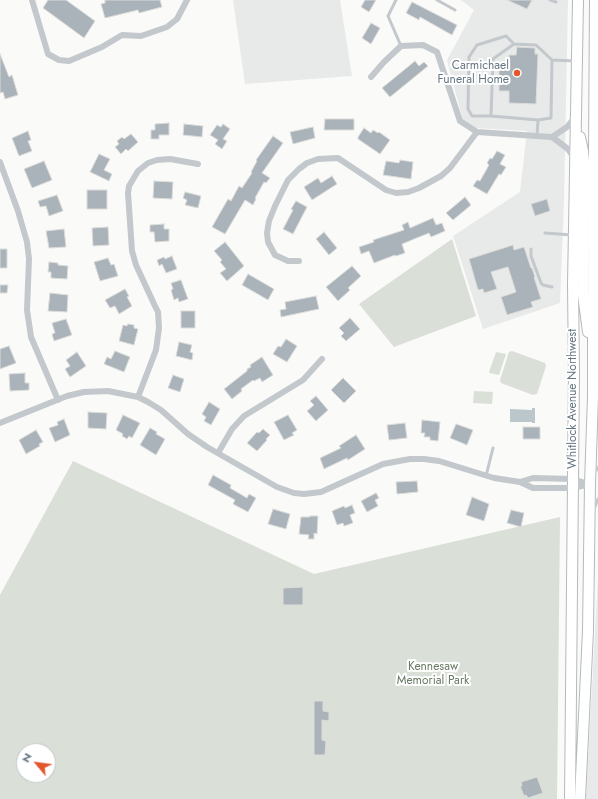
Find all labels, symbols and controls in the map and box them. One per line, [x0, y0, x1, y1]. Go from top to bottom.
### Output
place label: Carmichael Funeral Home [438, 59, 509, 87]
marker: Carmichael Funeral Home [512, 68, 522, 78]
street label: Whitlock Avenue Northwest [566, 329, 580, 469]
park label: Kennesaw Memorial Park [397, 660, 469, 688]
north arrow [16, 743, 56, 783]
text: N [17, 750, 35, 765]

